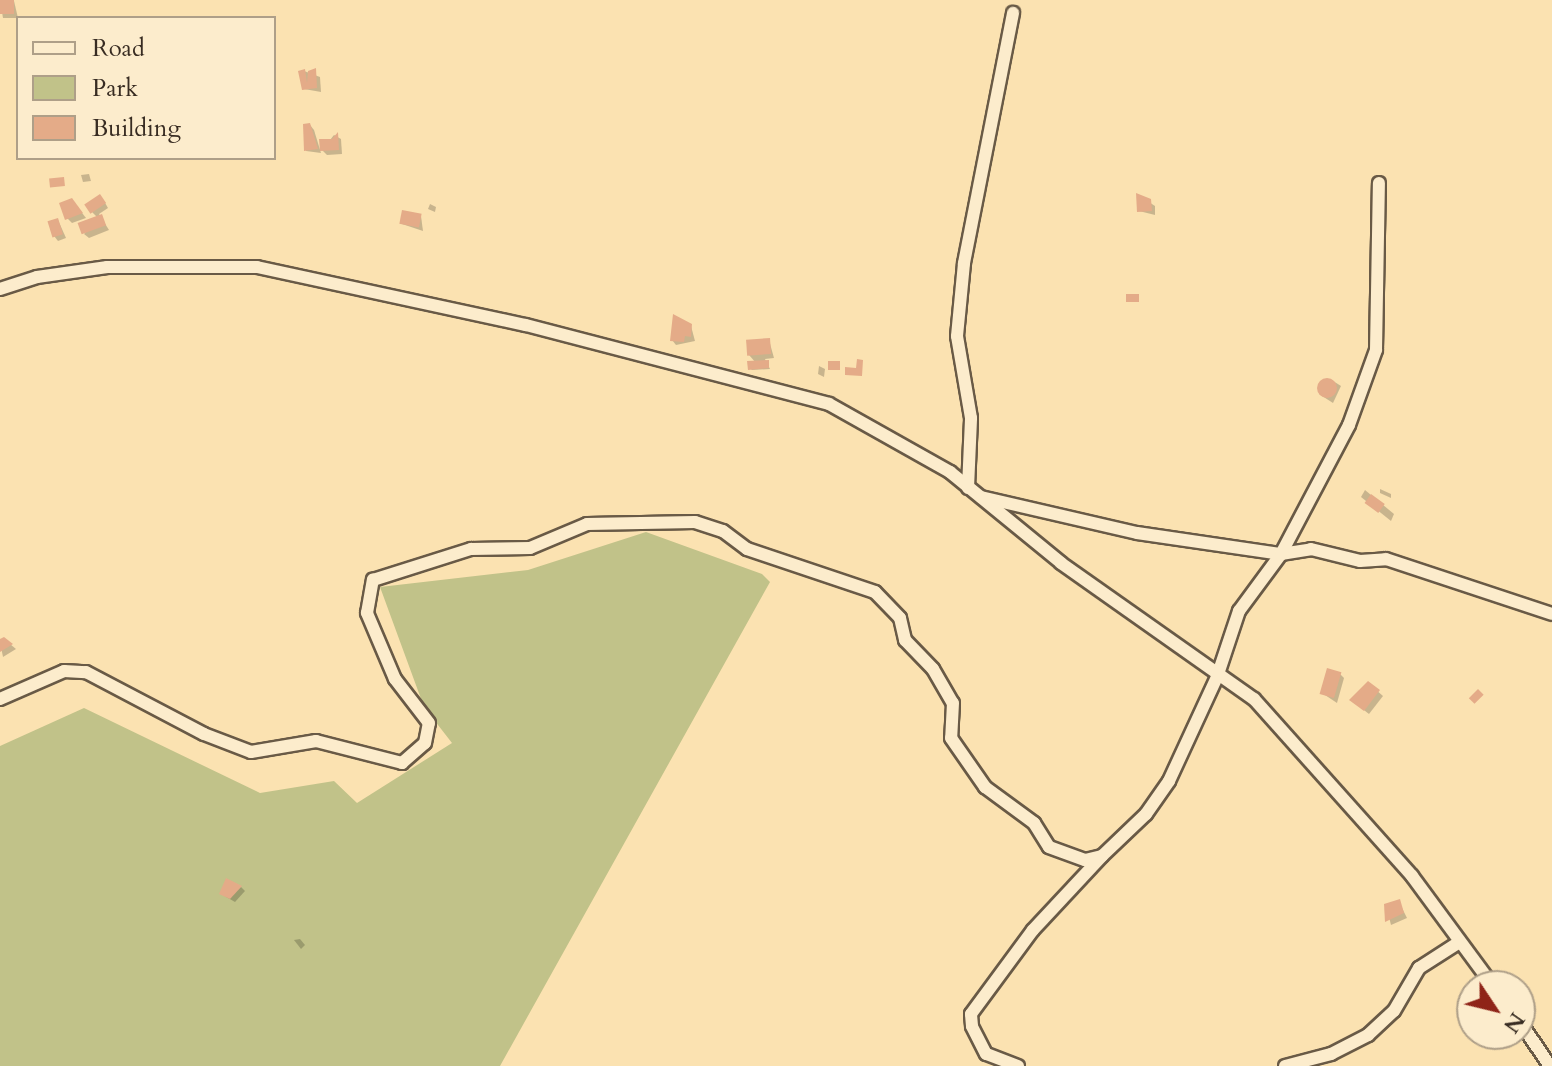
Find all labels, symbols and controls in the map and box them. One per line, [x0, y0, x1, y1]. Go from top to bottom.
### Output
legend [16, 16, 276, 160]
text: Road [92, 32, 145, 65]
text: Park [92, 72, 138, 105]
text: Building [92, 112, 181, 145]
north arrow [1456, 970, 1536, 1050]
text: N [1496, 1006, 1532, 1039]

